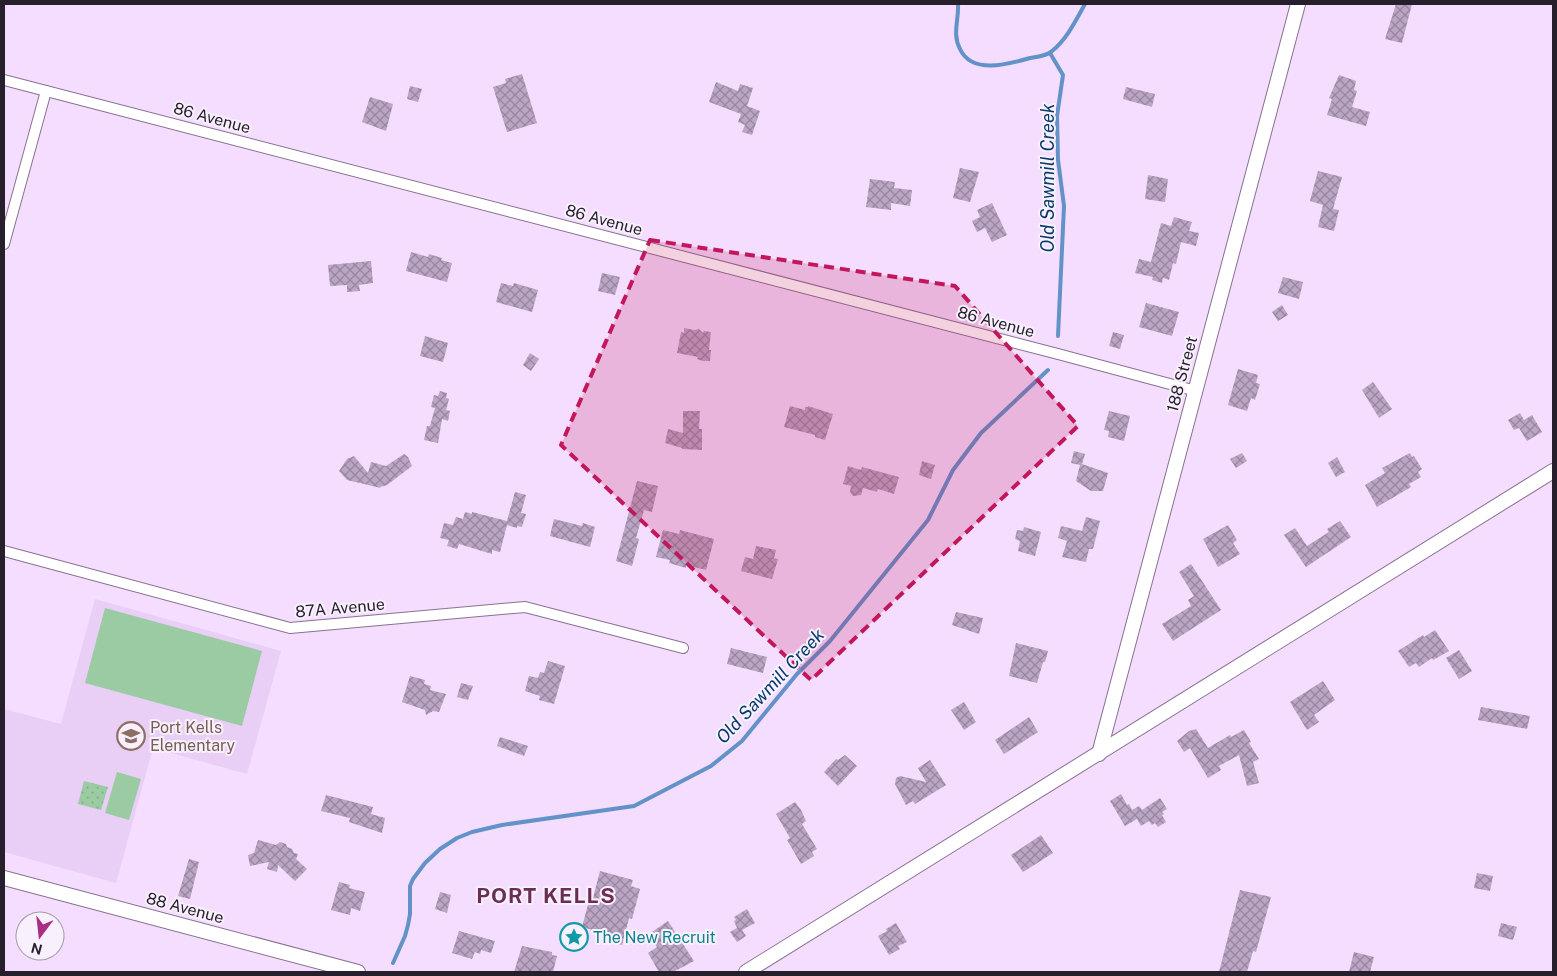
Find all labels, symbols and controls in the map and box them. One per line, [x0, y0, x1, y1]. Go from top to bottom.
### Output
street label: 86 Avenue [171, 99, 253, 137]
water label: Old Sawmill Creek [1037, 103, 1058, 252]
street label: 86 Avenue [563, 201, 645, 239]
street label: 86 Avenue [955, 303, 1037, 341]
street label: 188 Street [1163, 334, 1201, 414]
street label: 87A Avenue [294, 595, 386, 621]
water label: Old Sawmill Creek [712, 624, 829, 748]
place label: Port Kells Elementary [150, 718, 236, 755]
school or university icon: Port Kells Elementary [116, 721, 146, 751]
district label: PORT KELLS [476, 883, 616, 908]
street label: 88 Avenue [144, 889, 226, 927]
north arrow [15, 911, 65, 961]
place icon: The New Recruit [559, 922, 589, 952]
place label: The New Recruit [593, 928, 716, 947]
text: N [29, 939, 44, 958]

